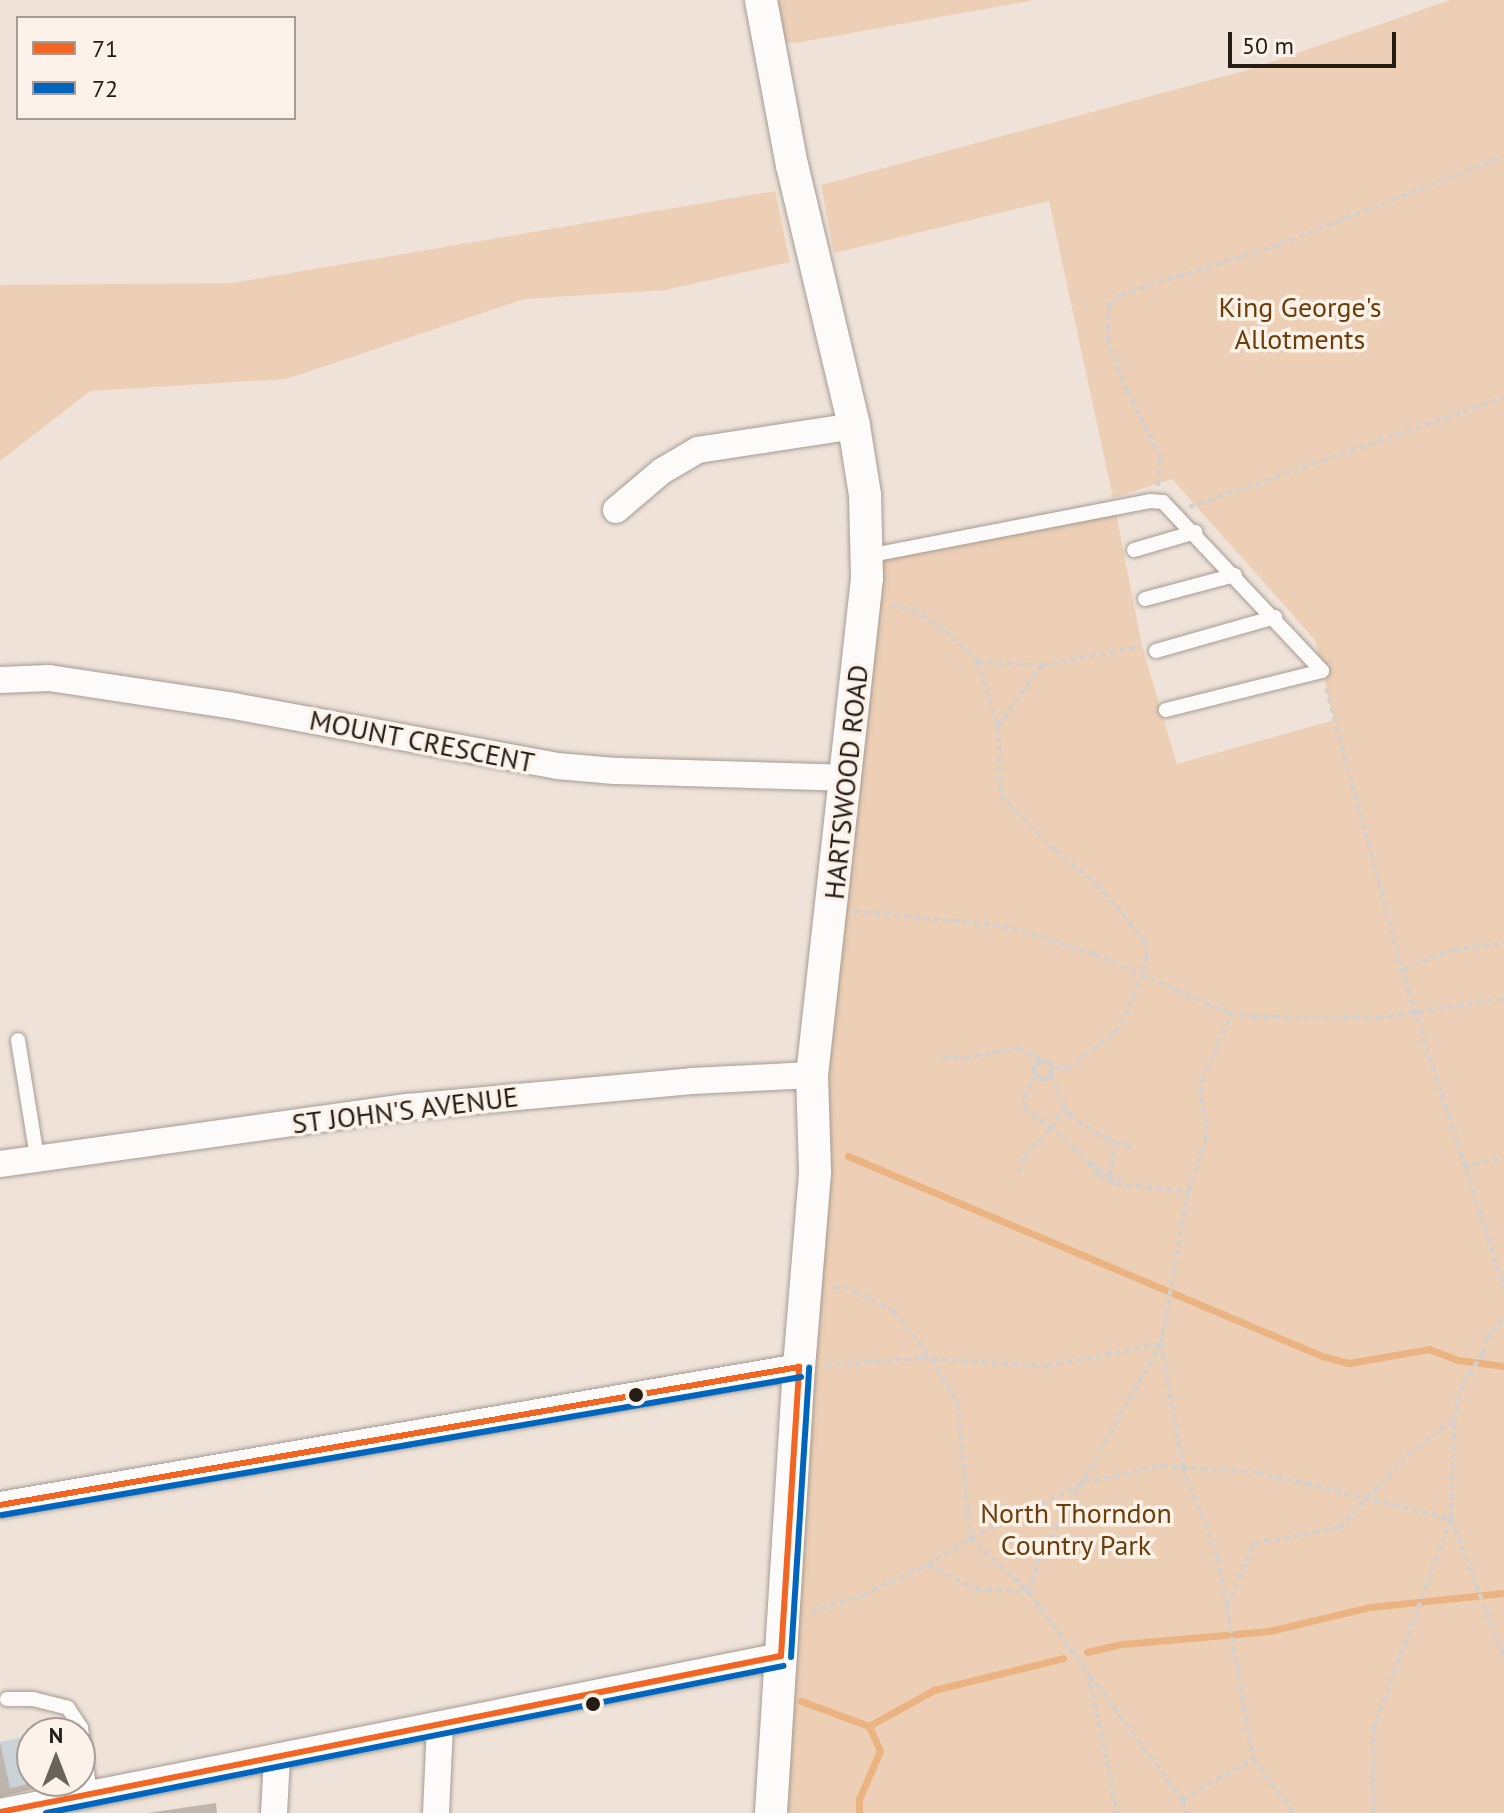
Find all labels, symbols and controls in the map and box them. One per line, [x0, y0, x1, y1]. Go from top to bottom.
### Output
legend [16, 16, 296, 120]
scale bar [1232, 16, 1400, 66]
text: 50 m [1242, 30, 1294, 61]
text: 71 [92, 33, 118, 64]
text: 72 [92, 73, 118, 104]
park label: King George's Allotments [1218, 290, 1382, 356]
street label: HARTSWOOD ROAD [817, 663, 875, 901]
street label: MOUNT CRESCENT [306, 703, 538, 779]
street label: ST JOHN'S AVENUE [289, 1079, 521, 1141]
unlabelled marker [628, 1387, 644, 1403]
park label: North Thorndon Country Park [980, 1496, 1172, 1562]
unlabelled marker [585, 1696, 601, 1712]
north arrow [16, 1717, 96, 1797]
text: N [49, 1721, 63, 1749]

